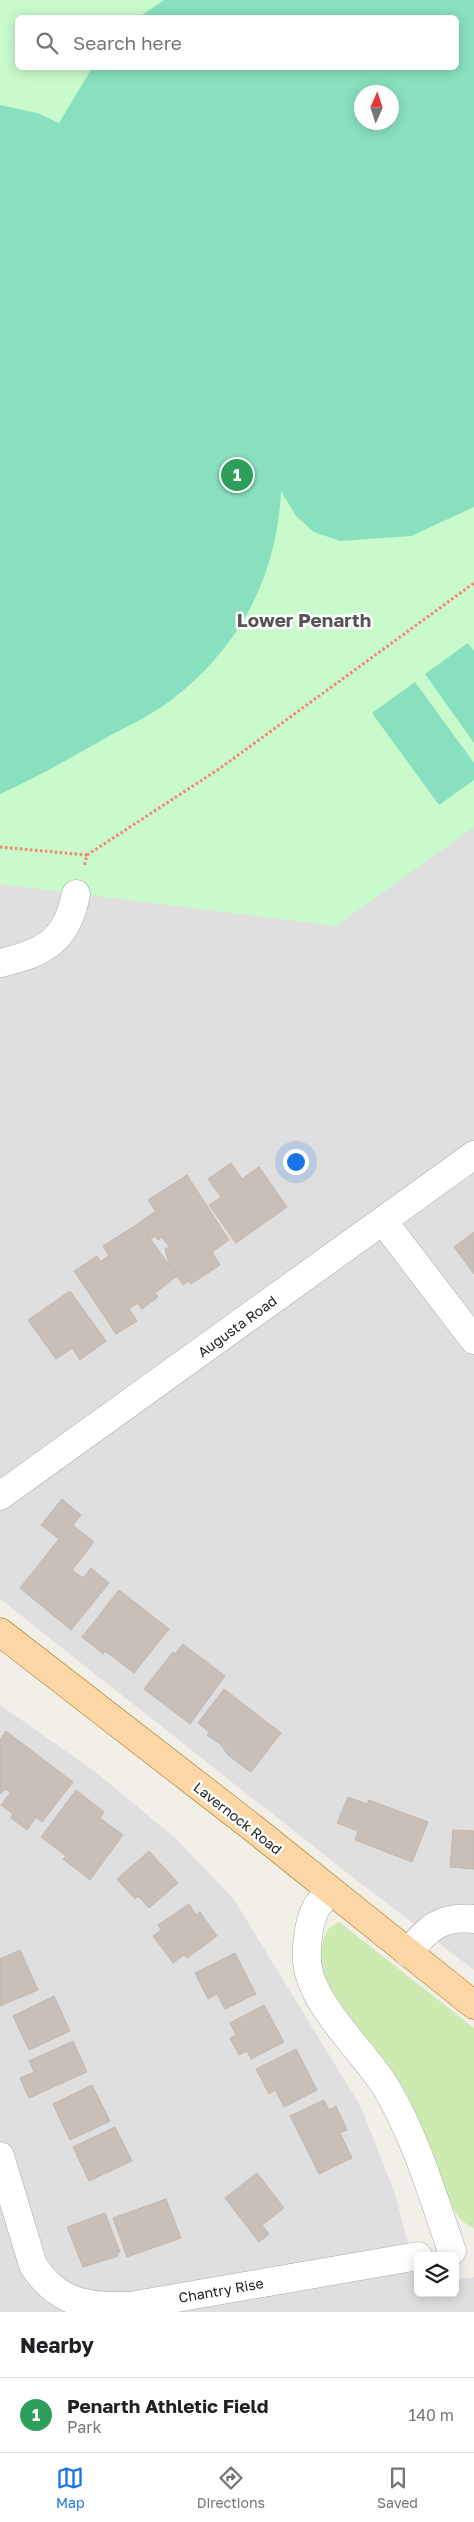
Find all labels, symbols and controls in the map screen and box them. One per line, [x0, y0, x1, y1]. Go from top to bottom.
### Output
search box [15, 15, 459, 70]
icon: search [33, 29, 61, 57]
text: Search here [73, 31, 182, 54]
north arrow [354, 85, 399, 130]
pin: 1 [221, 456, 253, 494]
district label: Lower Penarth [237, 608, 371, 631]
your location [283, 1149, 309, 1175]
street label: Augusta Road [194, 1292, 280, 1360]
street label: Lavernock Road [191, 1778, 285, 1858]
map controls [414, 2252, 459, 2297]
button: layers [414, 2252, 459, 2297]
street label: Chantry Rise [177, 2274, 265, 2306]
text: Nearby [20, 2332, 94, 2358]
text: Penarth Athletic Field [67, 2394, 268, 2417]
text: 1 [32, 2405, 40, 2425]
text: 140 m [408, 2405, 454, 2425]
text: Park [67, 2417, 102, 2437]
tab: Map [56, 2464, 85, 2511]
tab: Directions [197, 2464, 265, 2511]
tab: Saved [377, 2464, 418, 2511]

